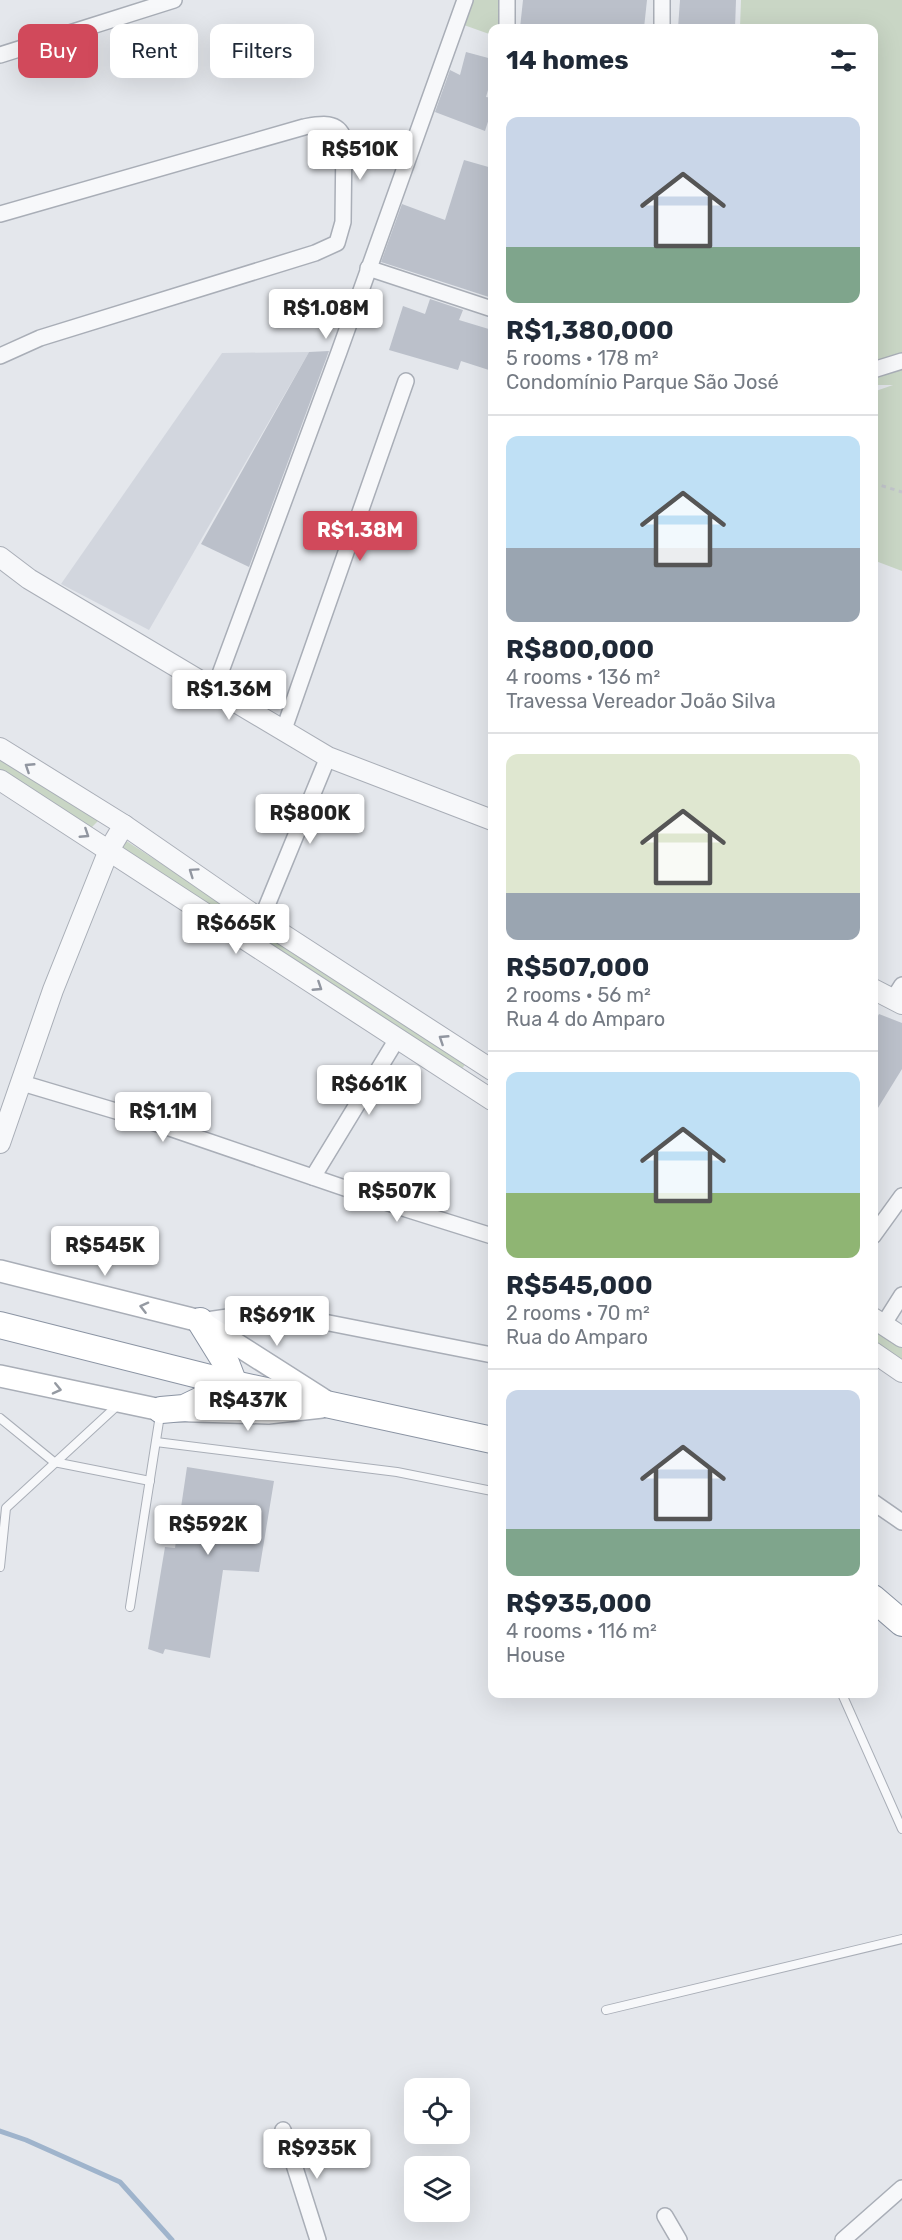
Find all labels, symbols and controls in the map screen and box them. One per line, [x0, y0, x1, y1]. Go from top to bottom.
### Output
chip: Buy [18, 24, 98, 78]
chip: Rent [110, 24, 198, 78]
chip: Filters [210, 24, 314, 78]
icon: filters [827, 44, 860, 77]
text: 14 homes [506, 45, 629, 76]
pin: R$510K [311, 130, 409, 181]
text: R$510K [322, 137, 398, 161]
icon: home [629, 156, 737, 264]
pin: R$1.08M [271, 289, 381, 340]
text: R$1.08M [283, 296, 369, 320]
text: R$1,380,000 [506, 315, 674, 346]
text: 5 rooms · 178 m² [506, 346, 659, 370]
text: Condomínio Parque São José [506, 370, 779, 394]
icon: home [629, 475, 737, 583]
pin: R$1.38M [305, 511, 415, 562]
text: R$1.38M [317, 518, 403, 542]
text: R$800,000 [506, 634, 654, 665]
text: 4 rooms · 136 m² [506, 665, 660, 689]
pin: R$1.36M [174, 670, 284, 721]
text: R$1.36M [186, 677, 272, 701]
text: Travessa Vereador João Silva [506, 689, 776, 713]
one-way arrow [25, 762, 35, 774]
icon: home [629, 793, 737, 901]
pin: R$800K [261, 794, 359, 845]
text: R$800K [269, 801, 351, 825]
one-way arrow [78, 827, 89, 838]
one-way arrow [188, 868, 199, 879]
pin: R$665K [187, 904, 285, 955]
text: R$665K [196, 911, 276, 935]
text: R$507,000 [506, 952, 649, 983]
one-way arrow [311, 980, 322, 991]
text: 2 rooms · 56 m² [506, 983, 651, 1007]
text: Rua 4 do Amparo [506, 1007, 665, 1031]
one-way arrow [438, 1035, 449, 1046]
pin: R$661K [320, 1065, 418, 1116]
text: R$661K [331, 1072, 407, 1096]
pin: R$1.1M [114, 1092, 212, 1143]
text: R$1.1M [129, 1099, 197, 1123]
icon: home [629, 1111, 737, 1219]
pin: R$507K [348, 1172, 446, 1223]
text: R$507K [358, 1179, 436, 1203]
pin: R$545K [56, 1226, 154, 1277]
text: R$545K [65, 1233, 145, 1257]
text: R$545,000 [506, 1270, 653, 1301]
pin: R$691K [228, 1296, 326, 1347]
text: 2 rooms · 70 m² [506, 1301, 650, 1325]
one-way arrow [139, 1302, 149, 1314]
text: R$691K [239, 1303, 315, 1327]
text: Rua do Amparo [506, 1325, 648, 1349]
one-way arrow [52, 1381, 62, 1394]
pin: R$437K [199, 1381, 297, 1432]
text: R$437K [209, 1388, 287, 1412]
icon: home [629, 1429, 737, 1537]
pin: R$592K [159, 1505, 257, 1556]
text: R$592K [168, 1512, 248, 1536]
text: R$935,000 [506, 1588, 652, 1619]
text: 4 rooms · 116 m² [506, 1619, 657, 1643]
text: House [506, 1643, 565, 1667]
map controls [404, 2078, 470, 2222]
button: locate [404, 2078, 470, 2144]
pin: R$935K [268, 2129, 366, 2180]
text: R$935K [277, 2136, 357, 2160]
button: layers [404, 2156, 470, 2222]

